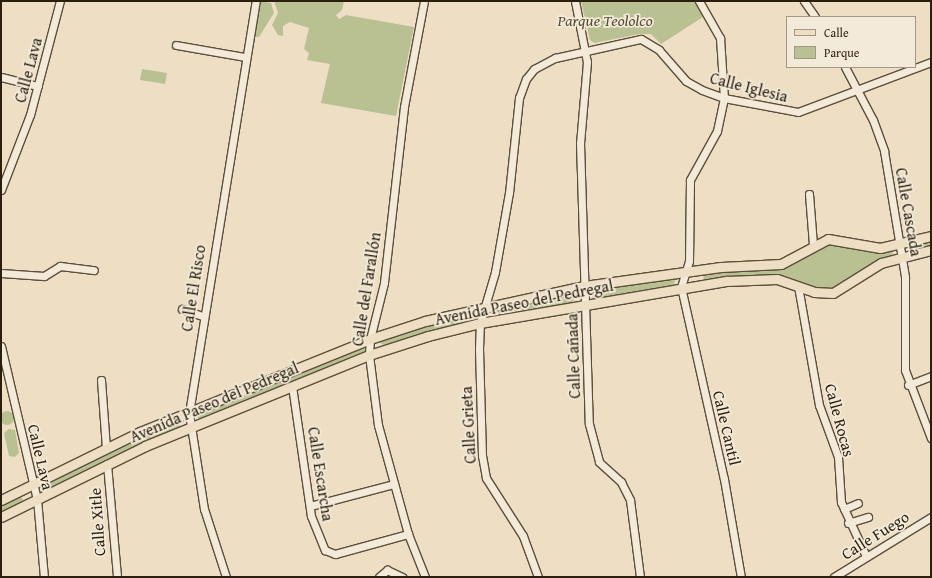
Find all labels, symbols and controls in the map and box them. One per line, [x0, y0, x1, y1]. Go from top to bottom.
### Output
park label: Parque Teololco [557, 10, 653, 30]
legend [786, 16, 916, 68]
text: Calle [824, 24, 849, 41]
street label: Calle Lava [10, 35, 46, 105]
text: Parque [824, 44, 859, 61]
street label: Calle Iglesia [708, 68, 790, 106]
street label: Calle Cascada [892, 166, 926, 258]
street label: Calle del Farallón [348, 231, 384, 347]
street label: Calle El Risco [177, 243, 209, 333]
street label: Avenida Paseo del Pedregal [433, 275, 615, 329]
street label: Calle Cañada [562, 313, 584, 399]
street label: Avenida Paseo del Pedregal [127, 358, 301, 446]
street label: Calle Rocas [821, 381, 859, 459]
street label: Calle Grieta [456, 386, 480, 464]
street label: Calle Cantil [709, 389, 745, 467]
street label: Calle Lava [24, 422, 58, 492]
street label: Calle Escarcha [304, 426, 338, 522]
street label: Calle Xitle [85, 487, 109, 557]
street label: Calle Fuego [838, 507, 912, 563]

